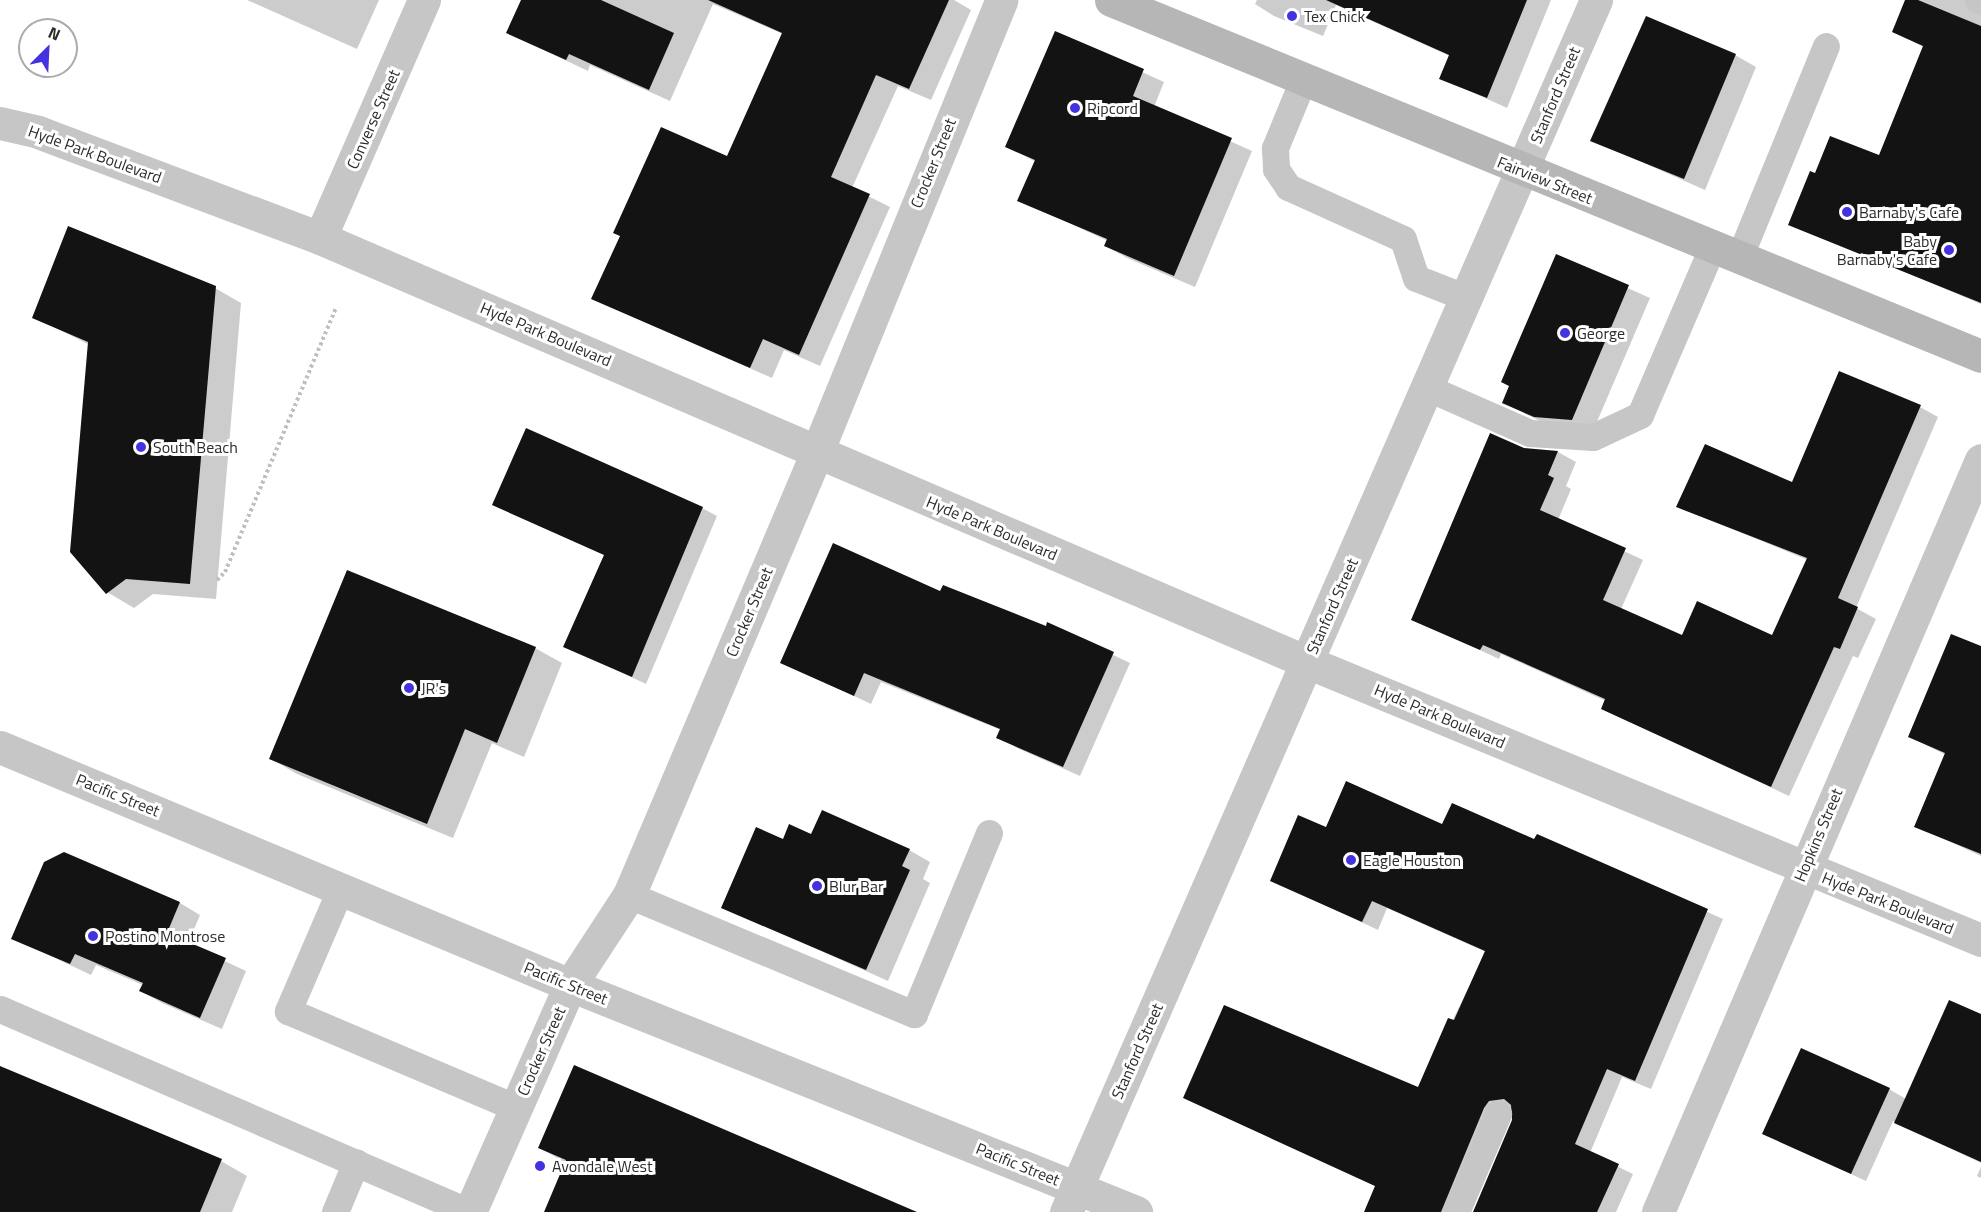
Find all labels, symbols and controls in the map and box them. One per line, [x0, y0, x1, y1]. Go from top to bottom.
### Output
place label: Tex Chick [1304, 6, 1365, 26]
marker: Tex Chick [1285, 9, 1299, 23]
north arrow [18, 18, 78, 78]
text: N [45, 20, 64, 47]
street label: Stanford Street [1526, 44, 1584, 146]
street label: Converse Street [342, 66, 404, 172]
place label: Ripcord [1087, 98, 1138, 118]
marker: Ripcord [1068, 101, 1082, 115]
street label: Crocker Street [906, 115, 960, 211]
street label: Hyde Park Boulevard [26, 121, 164, 187]
street label: Fairview Street [1495, 152, 1595, 208]
place label: Barnaby's Cafe [1859, 202, 1959, 222]
marker: Barnaby's Cafe [1840, 205, 1854, 219]
place label: Baby Barnaby's Cafe [1837, 231, 1937, 269]
marker: Baby Barnaby's Cafe [1942, 243, 1956, 257]
street label: Hyde Park Boulevard [478, 298, 614, 370]
place label: George [1577, 323, 1625, 343]
marker: George [1558, 326, 1572, 340]
place label: South Beach [153, 437, 238, 457]
marker: South Beach [134, 440, 148, 454]
street label: Hyde Park Boulevard [924, 492, 1060, 564]
street label: Stanford Street [1302, 555, 1362, 657]
street label: Crocker Street [722, 564, 776, 660]
place label: JR's [421, 678, 446, 698]
street label: Hyde Park Boulevard [1372, 680, 1508, 752]
marker: JR's [402, 681, 416, 695]
street label: Pacific Street [73, 770, 163, 820]
street label: Hopkins Street [1790, 785, 1846, 885]
place label: Eagle Houston [1363, 850, 1461, 870]
marker: Eagle Houston [1344, 853, 1358, 867]
street label: Hyde Park Boulevard [1819, 868, 1957, 938]
place label: Blur Bar [829, 876, 884, 896]
marker: Blur Bar [810, 879, 824, 893]
place label: Postino Montrose [105, 926, 225, 946]
marker: Postino Montrose [86, 929, 100, 943]
street label: Pacific Street [521, 958, 611, 1008]
street label: Stanford Street [1107, 1000, 1167, 1102]
street label: Crocker Street [513, 1004, 569, 1098]
street label: Pacific Street [973, 1139, 1063, 1189]
place label: Avondale West [552, 1156, 653, 1176]
marker: Avondale West [533, 1159, 547, 1173]

